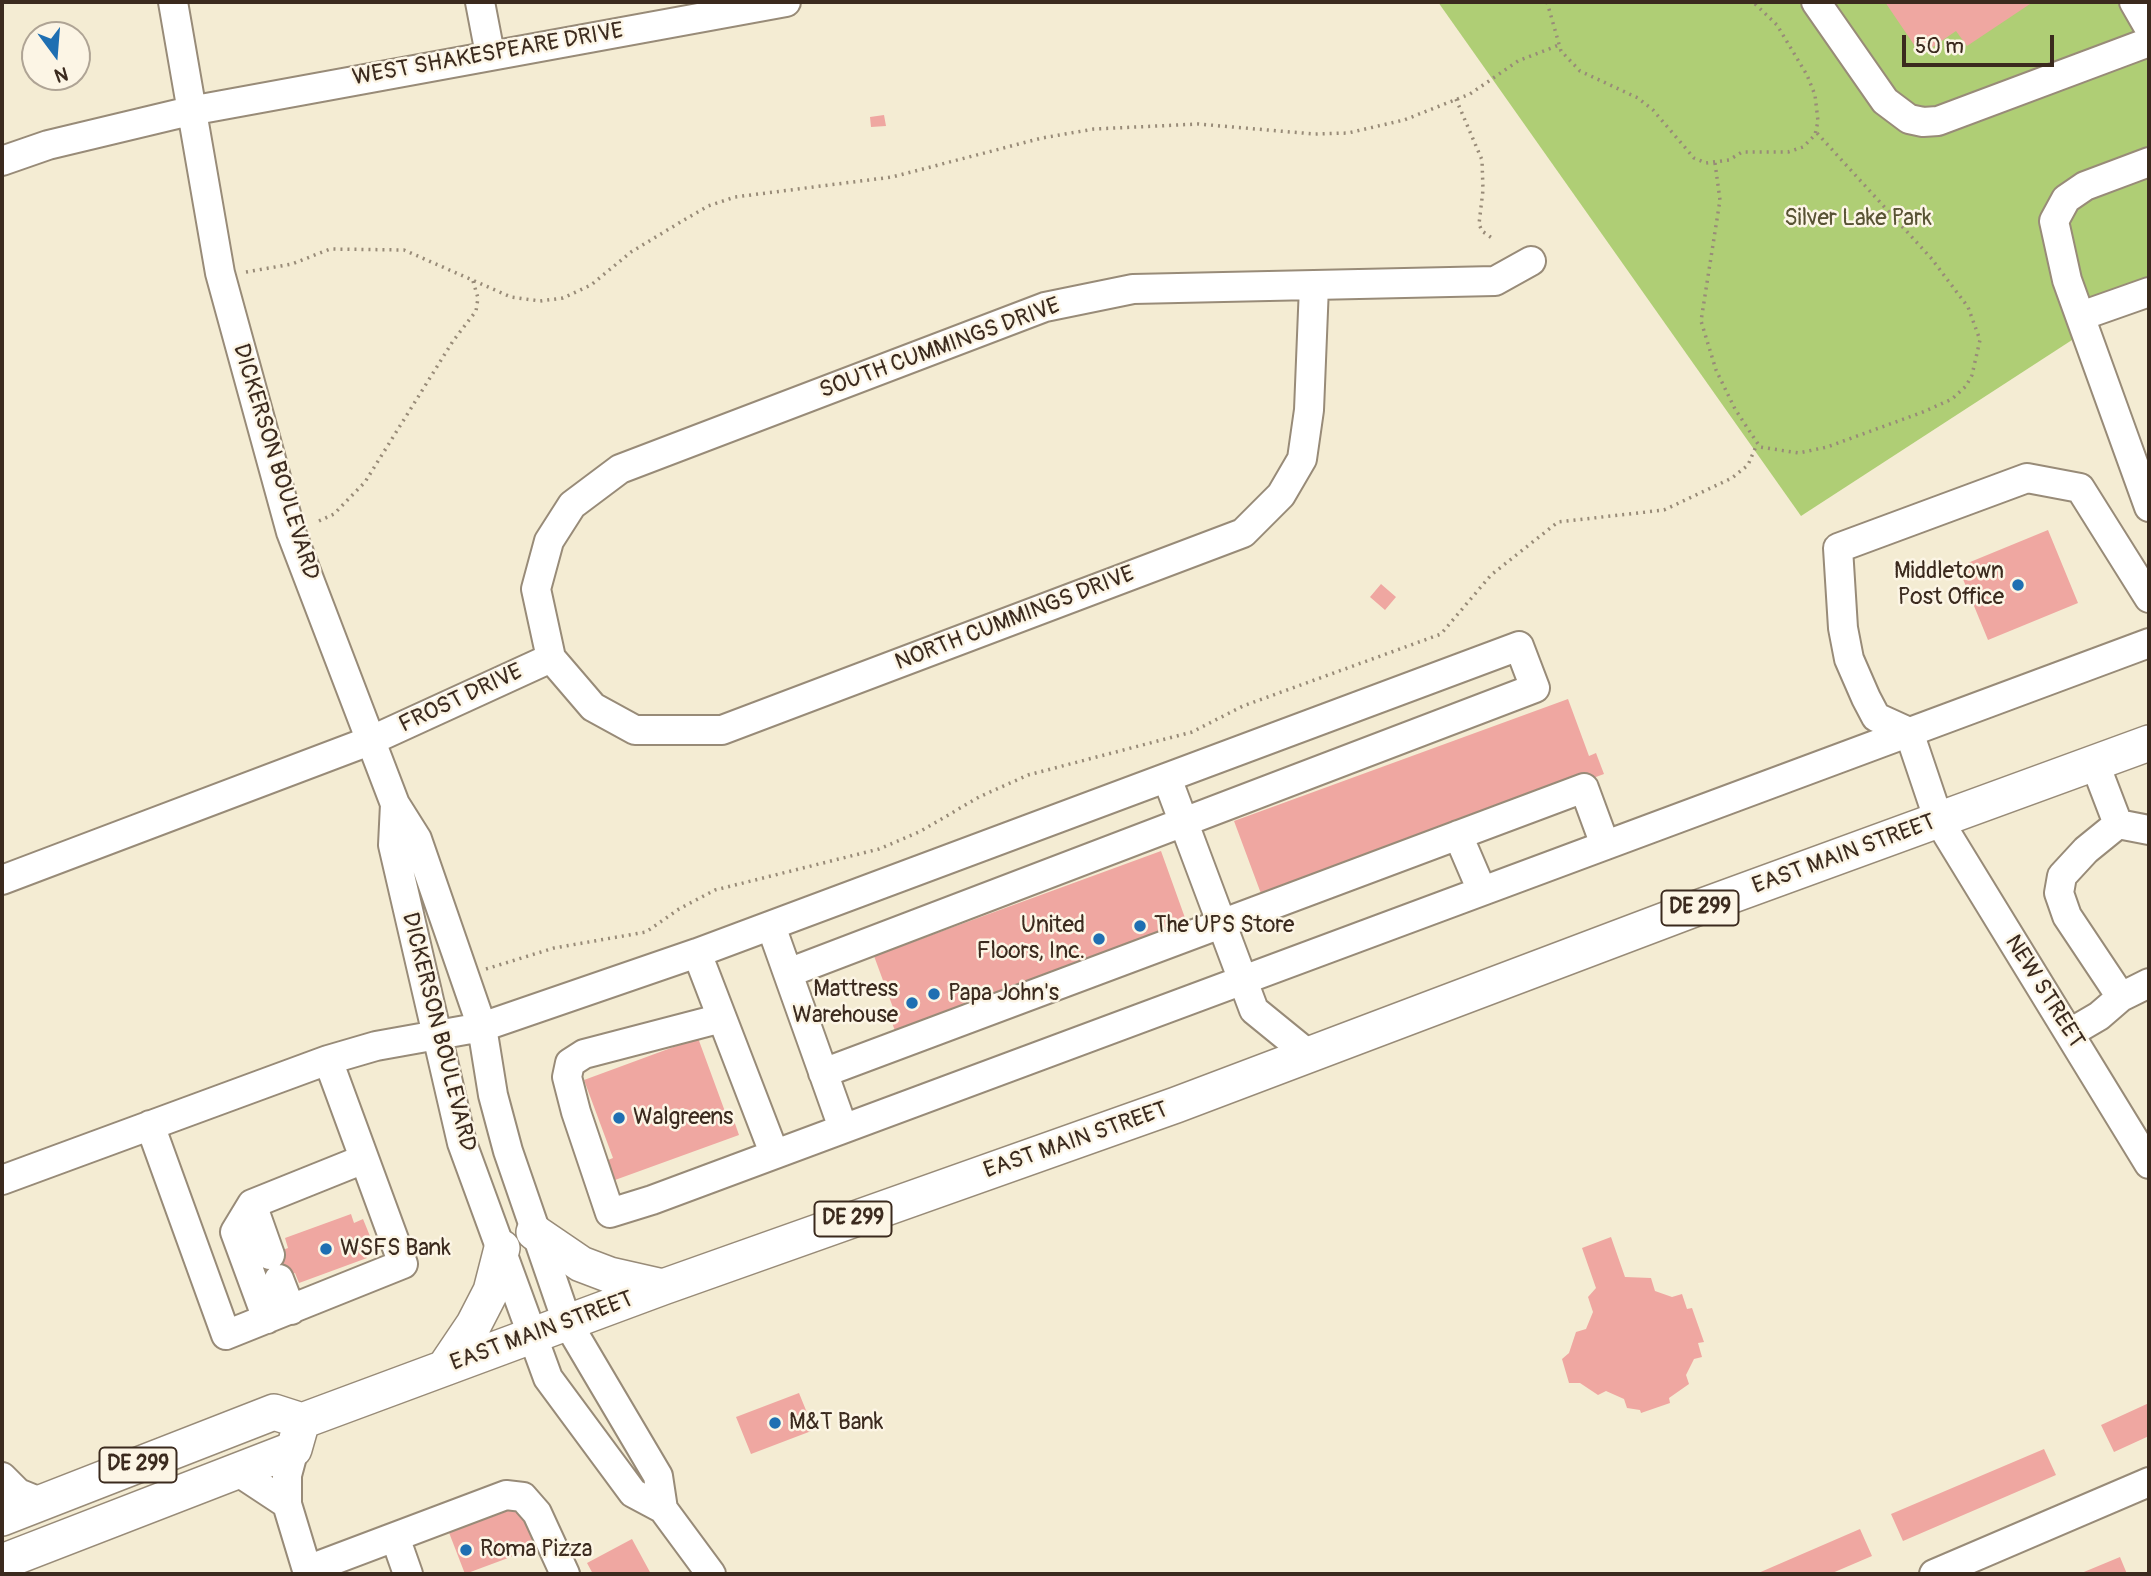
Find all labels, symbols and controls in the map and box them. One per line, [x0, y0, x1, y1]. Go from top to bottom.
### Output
street label: WEST SHAKESPEARE DRIVE [350, 18, 626, 92]
north arrow [21, 21, 91, 91]
scale bar [1906, 21, 2058, 65]
text: 50 m [1915, 33, 1964, 60]
text: N [52, 61, 71, 88]
park label: Silver Lake Park [1784, 205, 1932, 233]
street label: SOUTH CUMMINGS DRIVE [816, 293, 1064, 405]
street label: DICKERSON BOULEVARD [226, 341, 324, 583]
place label: Middletown Post Office [1894, 558, 2004, 612]
street label: NORTH CUMMINGS DRIVE [892, 561, 1138, 677]
marker: Middletown Post Office [2010, 577, 2026, 593]
street label: FROST DRIVE [395, 658, 527, 740]
street label: EAST MAIN STREET [1749, 809, 1939, 901]
road number: DE 299 [1662, 890, 1738, 926]
street label: DICKERSON BOULEVARD [395, 910, 481, 1154]
place label: United Floors, Inc. [977, 912, 1085, 966]
place label: The UPS Store [1154, 912, 1294, 940]
marker: The UPS Store [1132, 918, 1148, 934]
street label: NEW STREET [1998, 930, 2090, 1054]
marker: United Floors, Inc. [1091, 931, 1107, 947]
place label: Mattress Warehouse [792, 976, 898, 1030]
place label: Papa John's [948, 980, 1059, 1008]
marker: Papa John's [926, 986, 942, 1002]
marker: Mattress Warehouse [904, 995, 920, 1011]
street label: EAST MAIN STREET [980, 1097, 1172, 1185]
place label: Walgreens [633, 1104, 733, 1132]
marker: Walgreens [611, 1110, 627, 1126]
road number: DE 299 [814, 1202, 892, 1236]
place label: WSFS Bank [340, 1235, 451, 1263]
marker: WSFS Bank [318, 1241, 334, 1257]
street label: EAST MAIN STREET [447, 1286, 637, 1378]
place label: M&T Bank [789, 1409, 883, 1437]
marker: M&T Bank [767, 1415, 783, 1431]
road number: DE 299 [100, 1448, 176, 1482]
place label: Roma Pizza [480, 1536, 593, 1564]
marker: Roma Pizza [458, 1542, 474, 1558]

